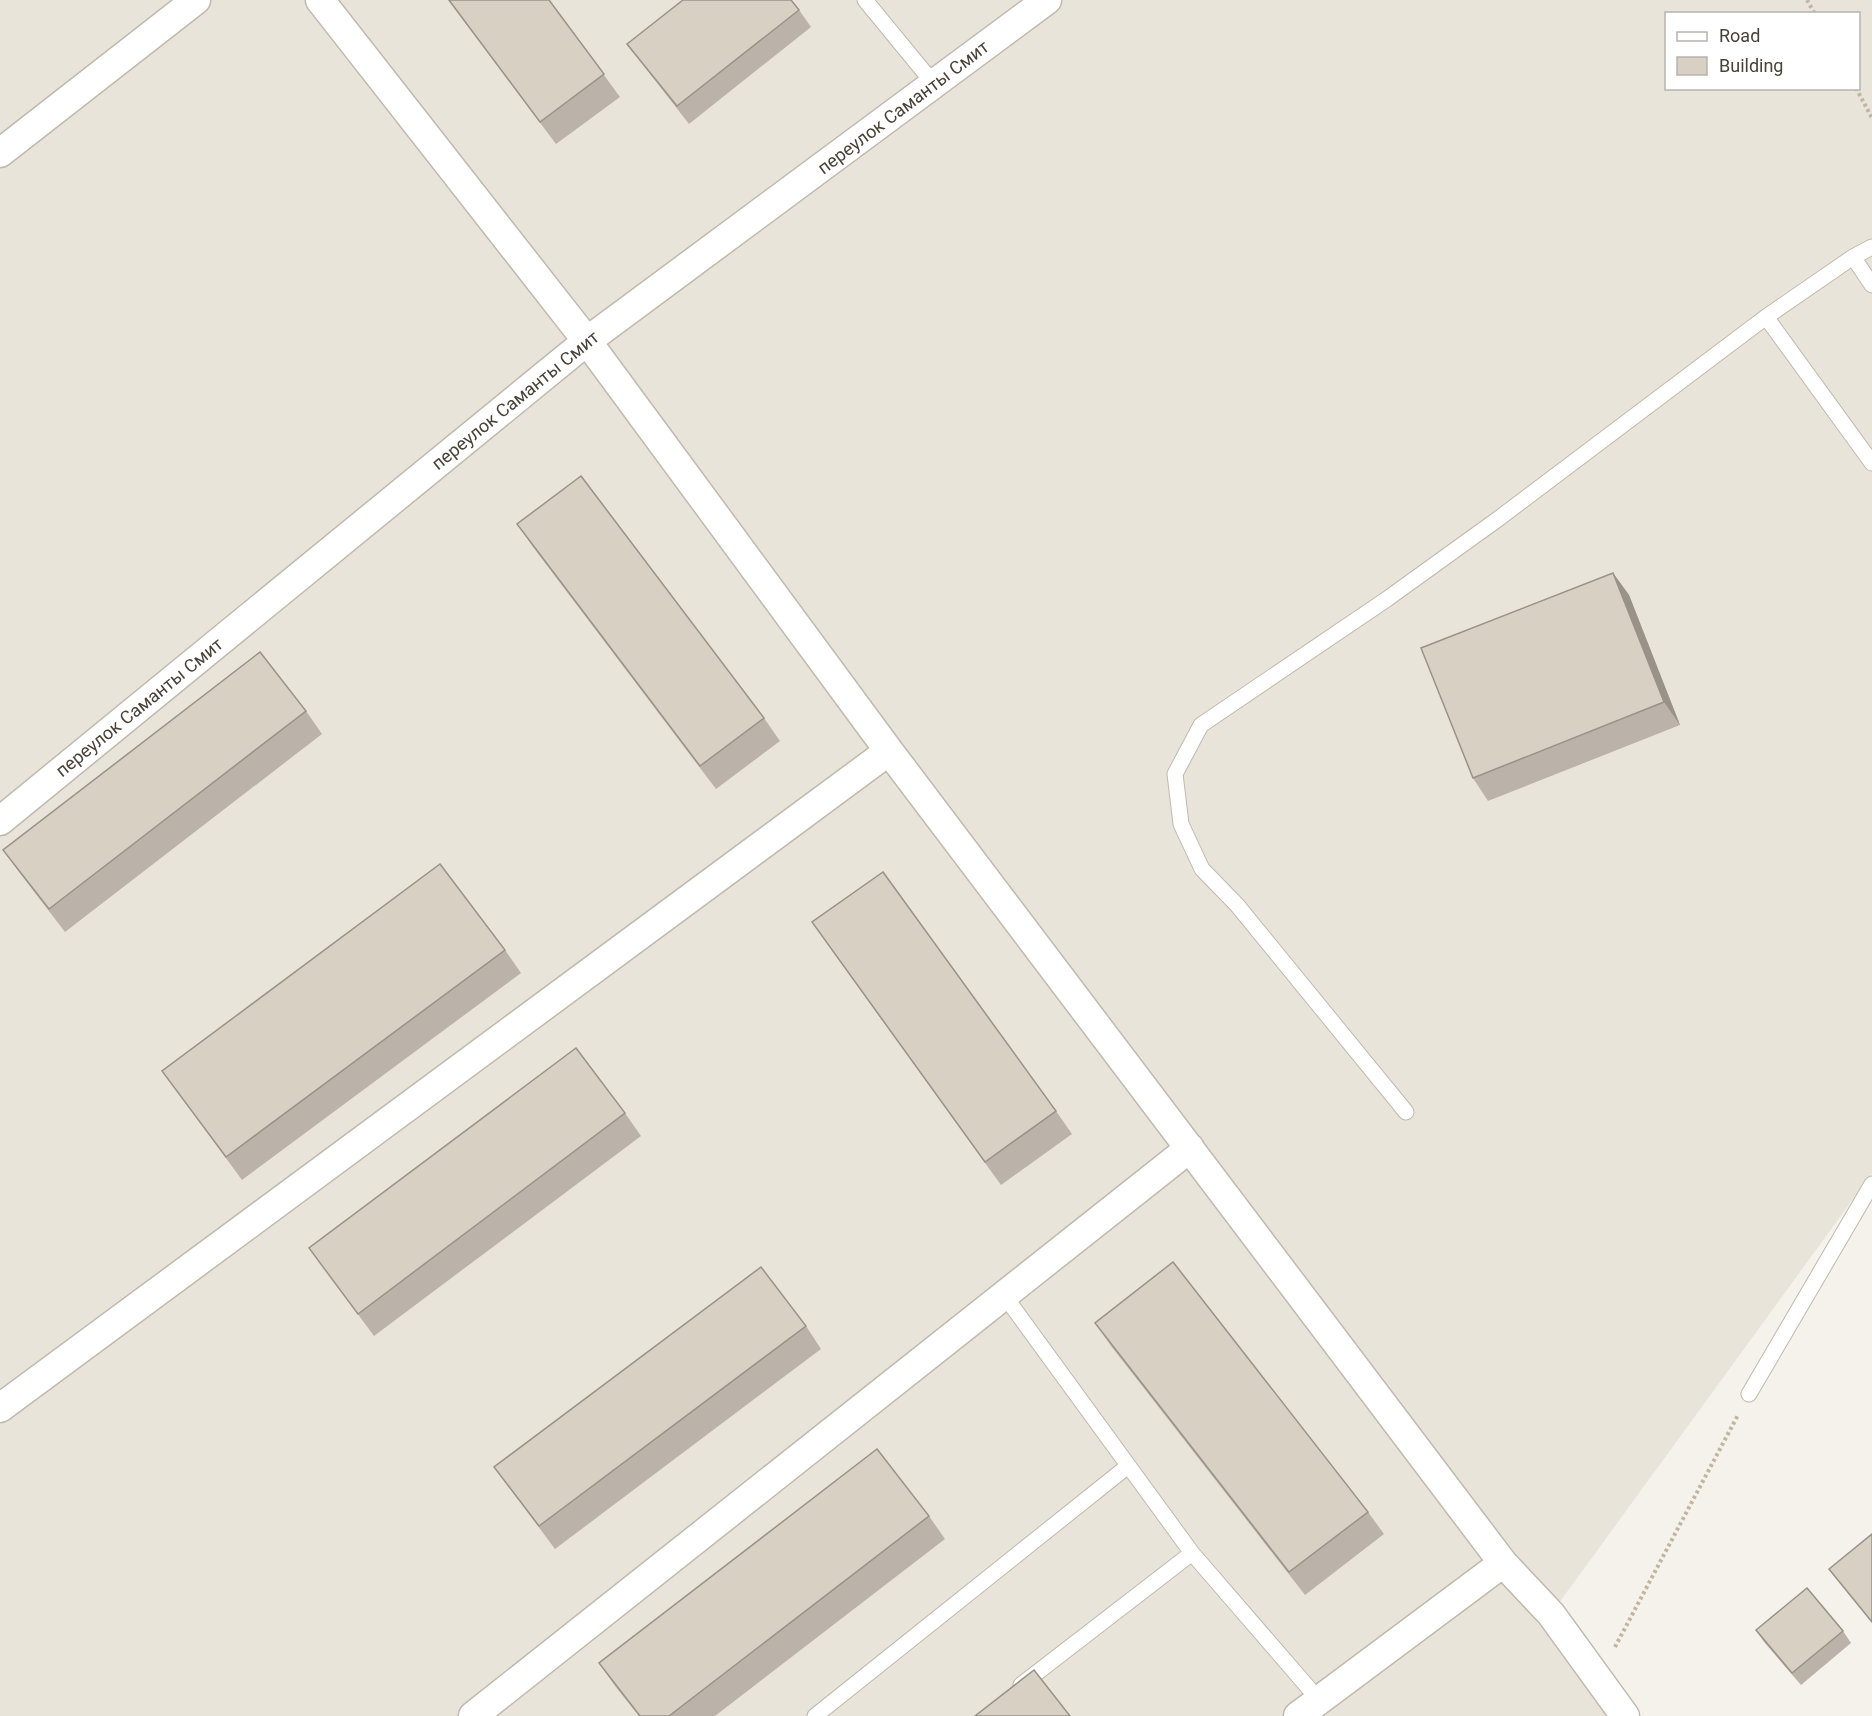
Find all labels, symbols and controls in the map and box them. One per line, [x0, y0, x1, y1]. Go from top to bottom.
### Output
legend [1665, 12, 1860, 90]
text: Road [1719, 25, 1760, 46]
street label: переулок Саманты Смит [813, 36, 993, 178]
text: Building [1719, 55, 1783, 76]
street label: переулок Саманты Смит [427, 326, 603, 474]
street label: переулок Саманты Смит [51, 633, 227, 781]

